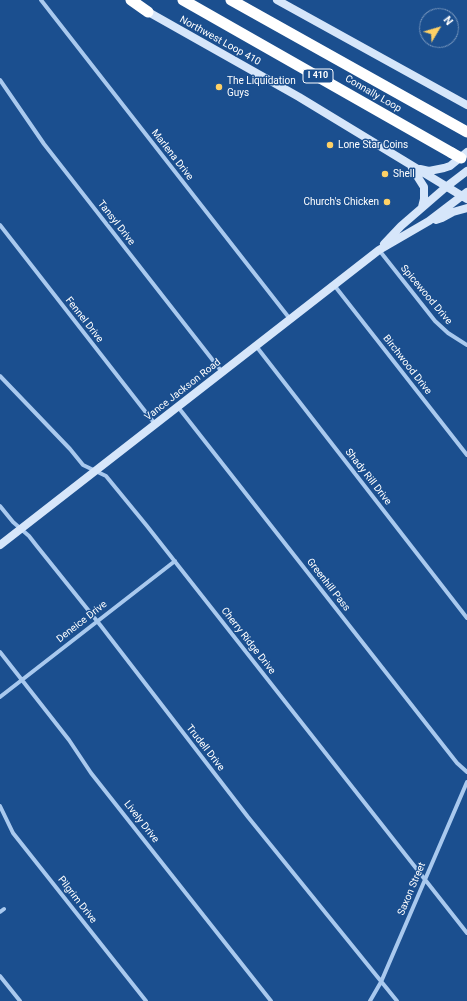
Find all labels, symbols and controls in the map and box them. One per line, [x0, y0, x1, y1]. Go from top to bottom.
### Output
north arrow [419, 8, 459, 48]
street label: Northwest Loop 410 [177, 14, 263, 68]
text: N [441, 14, 456, 28]
road number: I 410 [303, 69, 333, 83]
street label: Connally Loop [343, 73, 403, 115]
place label: The Liquidation Guys [227, 75, 296, 98]
marker: The Liquidation Guys [214, 82, 224, 92]
street label: Marlena Drive [148, 127, 196, 183]
place label: Lone Star Coins [338, 139, 408, 151]
marker: Lone Star Coins [325, 140, 335, 150]
place label: Shell [393, 168, 415, 180]
marker: Shell [380, 169, 390, 179]
place label: Church's Chicken [303, 196, 379, 208]
marker: Church's Chicken [382, 197, 392, 207]
street label: Tansyl Drive [95, 198, 137, 248]
street label: Spicewood Drive [398, 263, 454, 327]
street label: Fennel Drive [63, 295, 105, 345]
street label: Birchwood Drive [380, 333, 434, 397]
street label: Vance Jackson Road [143, 357, 223, 423]
street label: Shady Rill Drive [342, 446, 394, 508]
street label: Greenhill Pass [304, 556, 352, 614]
street label: Deneice Drive [54, 599, 110, 645]
street label: Cherry Ridge Drive [218, 605, 278, 677]
street label: Trudell Drive [183, 723, 227, 773]
street label: Lively Drive [121, 799, 161, 845]
street label: Saxon Street [395, 861, 429, 917]
street label: Pilgrim Drive [55, 874, 99, 926]

